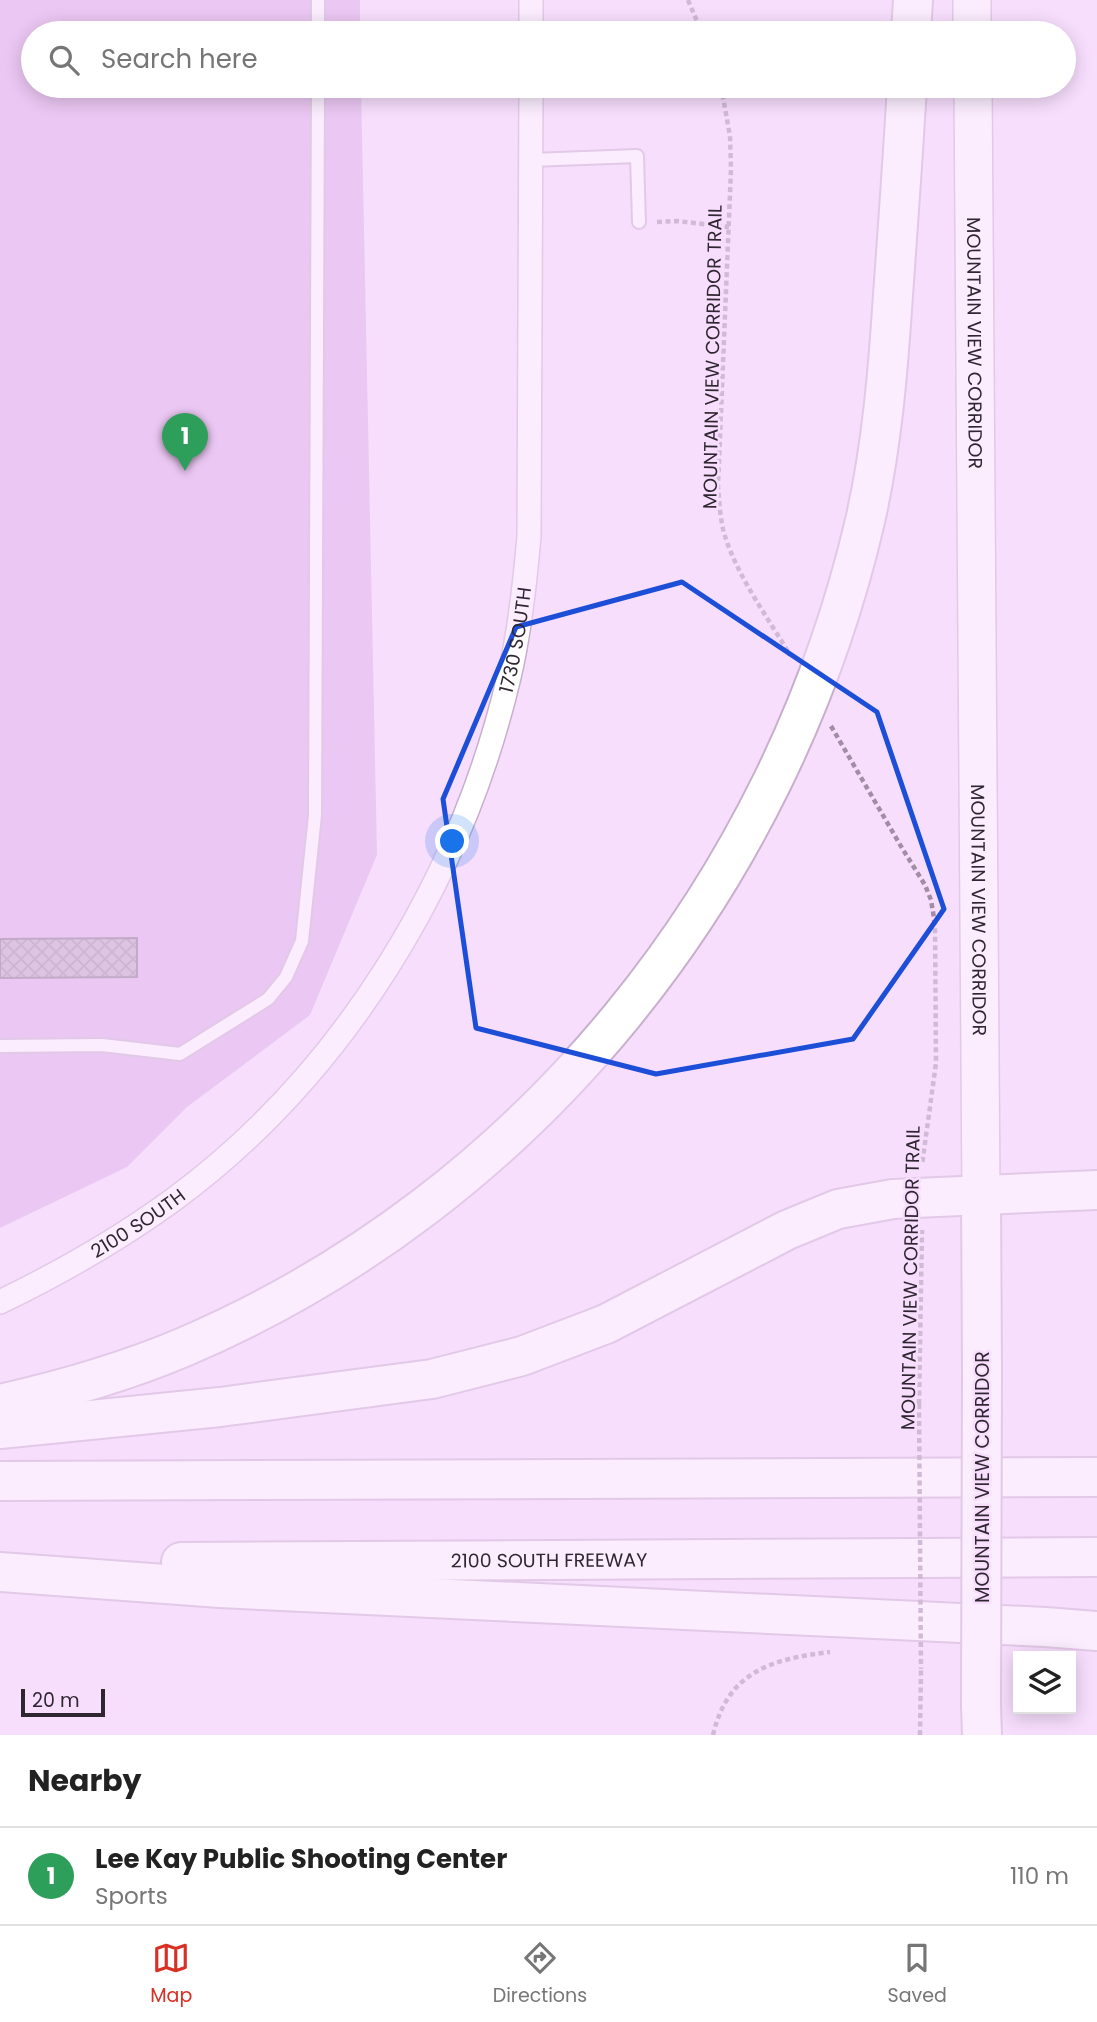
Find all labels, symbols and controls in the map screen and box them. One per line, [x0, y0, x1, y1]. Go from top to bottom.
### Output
search box [21, 21, 1076, 98]
icon: search [45, 41, 83, 79]
text: Search here [101, 41, 258, 77]
street label: MOUNTAIN VIEW CORRIDOR TRAIL [696, 205, 729, 509]
street label: MOUNTAIN VIEW CORRIDOR [960, 217, 989, 469]
pin: 1 [162, 413, 208, 471]
street label: 1730 SOUTH [493, 586, 538, 696]
street label: MOUNTAIN VIEW CORRIDOR [964, 784, 993, 1036]
your location [435, 824, 469, 858]
street label: MOUNTAIN VIEW CORRIDOR TRAIL [894, 1126, 927, 1430]
street label: 2100 SOUTH [86, 1182, 191, 1265]
street label: MOUNTAIN VIEW CORRIDOR [969, 1351, 996, 1603]
street label: 2100 SOUTH FREEWAY [451, 1546, 647, 1575]
map controls [1013, 1651, 1076, 1714]
button: layers [1013, 1651, 1076, 1714]
scale bar [21, 1686, 105, 1718]
text: 20 m [32, 1687, 80, 1714]
text: Nearby [28, 1759, 142, 1802]
text: Lee Kay Public Shooting Center [95, 1841, 507, 1877]
text: 1 [47, 1860, 55, 1892]
text: 110 m [1010, 1860, 1069, 1892]
text: Sports [95, 1880, 168, 1912]
tab: Map [150, 1939, 192, 2010]
tab: Directions [493, 1939, 587, 2010]
tab: Saved [888, 1939, 947, 2010]

